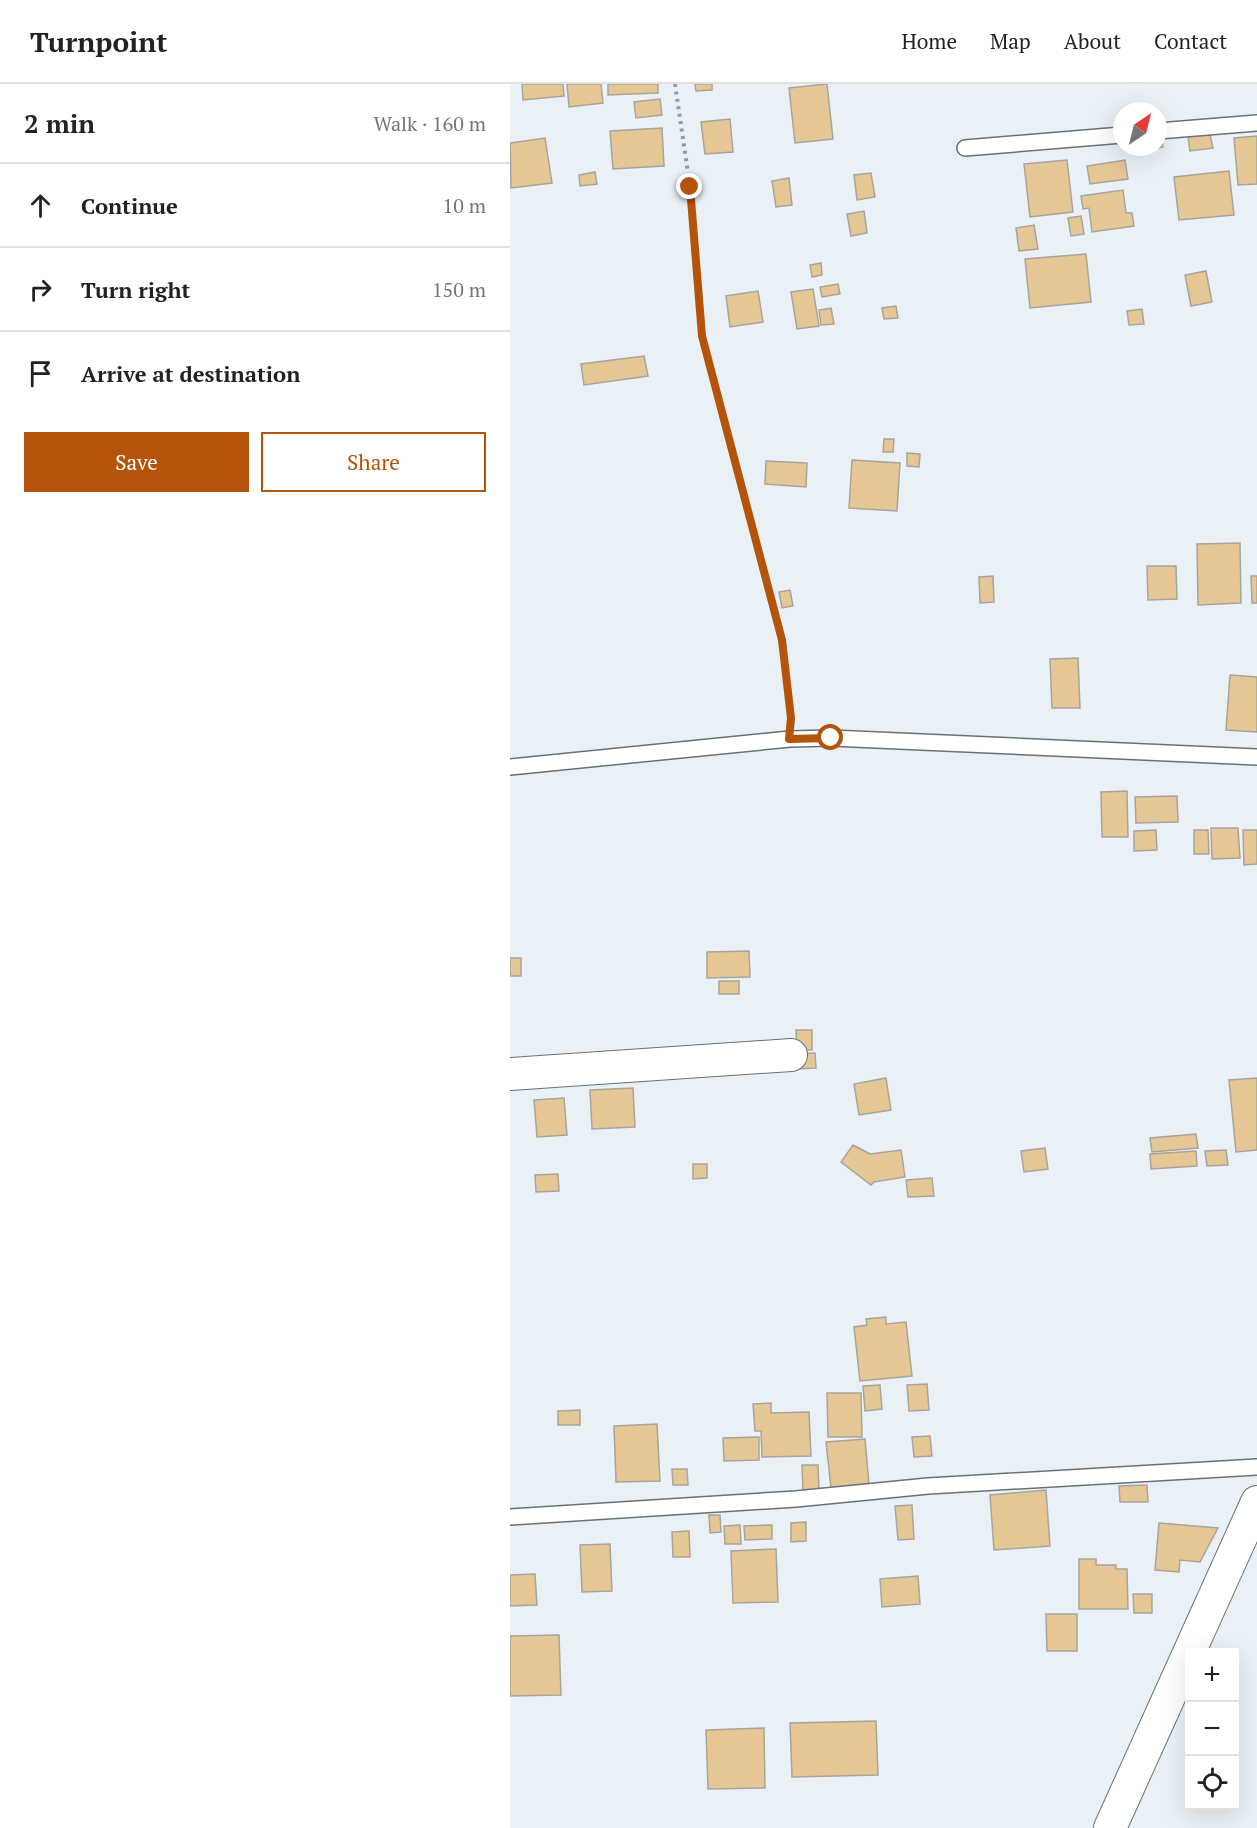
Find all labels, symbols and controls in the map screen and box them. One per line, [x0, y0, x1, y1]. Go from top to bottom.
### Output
text: Turnpoint [30, 23, 168, 60]
text: Home [901, 27, 957, 55]
text: Map [990, 27, 1031, 55]
text: About [1064, 27, 1121, 55]
text: Contact [1154, 27, 1227, 55]
north arrow [1113, 102, 1167, 156]
text: 2 min [24, 106, 95, 140]
text: Walk · 160 m [374, 110, 486, 137]
route end [676, 173, 702, 199]
icon: ahead [24, 189, 57, 222]
text: Continue [81, 191, 178, 220]
text: 10 m [443, 192, 486, 219]
icon: right [24, 273, 57, 306]
text: Turn right [81, 275, 190, 304]
text: 150 m [432, 276, 486, 303]
icon: arrive [24, 357, 57, 390]
text: Arrive at destination [81, 359, 300, 388]
button: Save [24, 432, 249, 492]
button: Share [261, 432, 486, 492]
route start [817, 724, 843, 750]
map controls [1185, 1648, 1239, 1810]
button: + [1185, 1648, 1239, 1702]
button: − [1185, 1702, 1239, 1756]
button: locate [1185, 1756, 1239, 1810]

